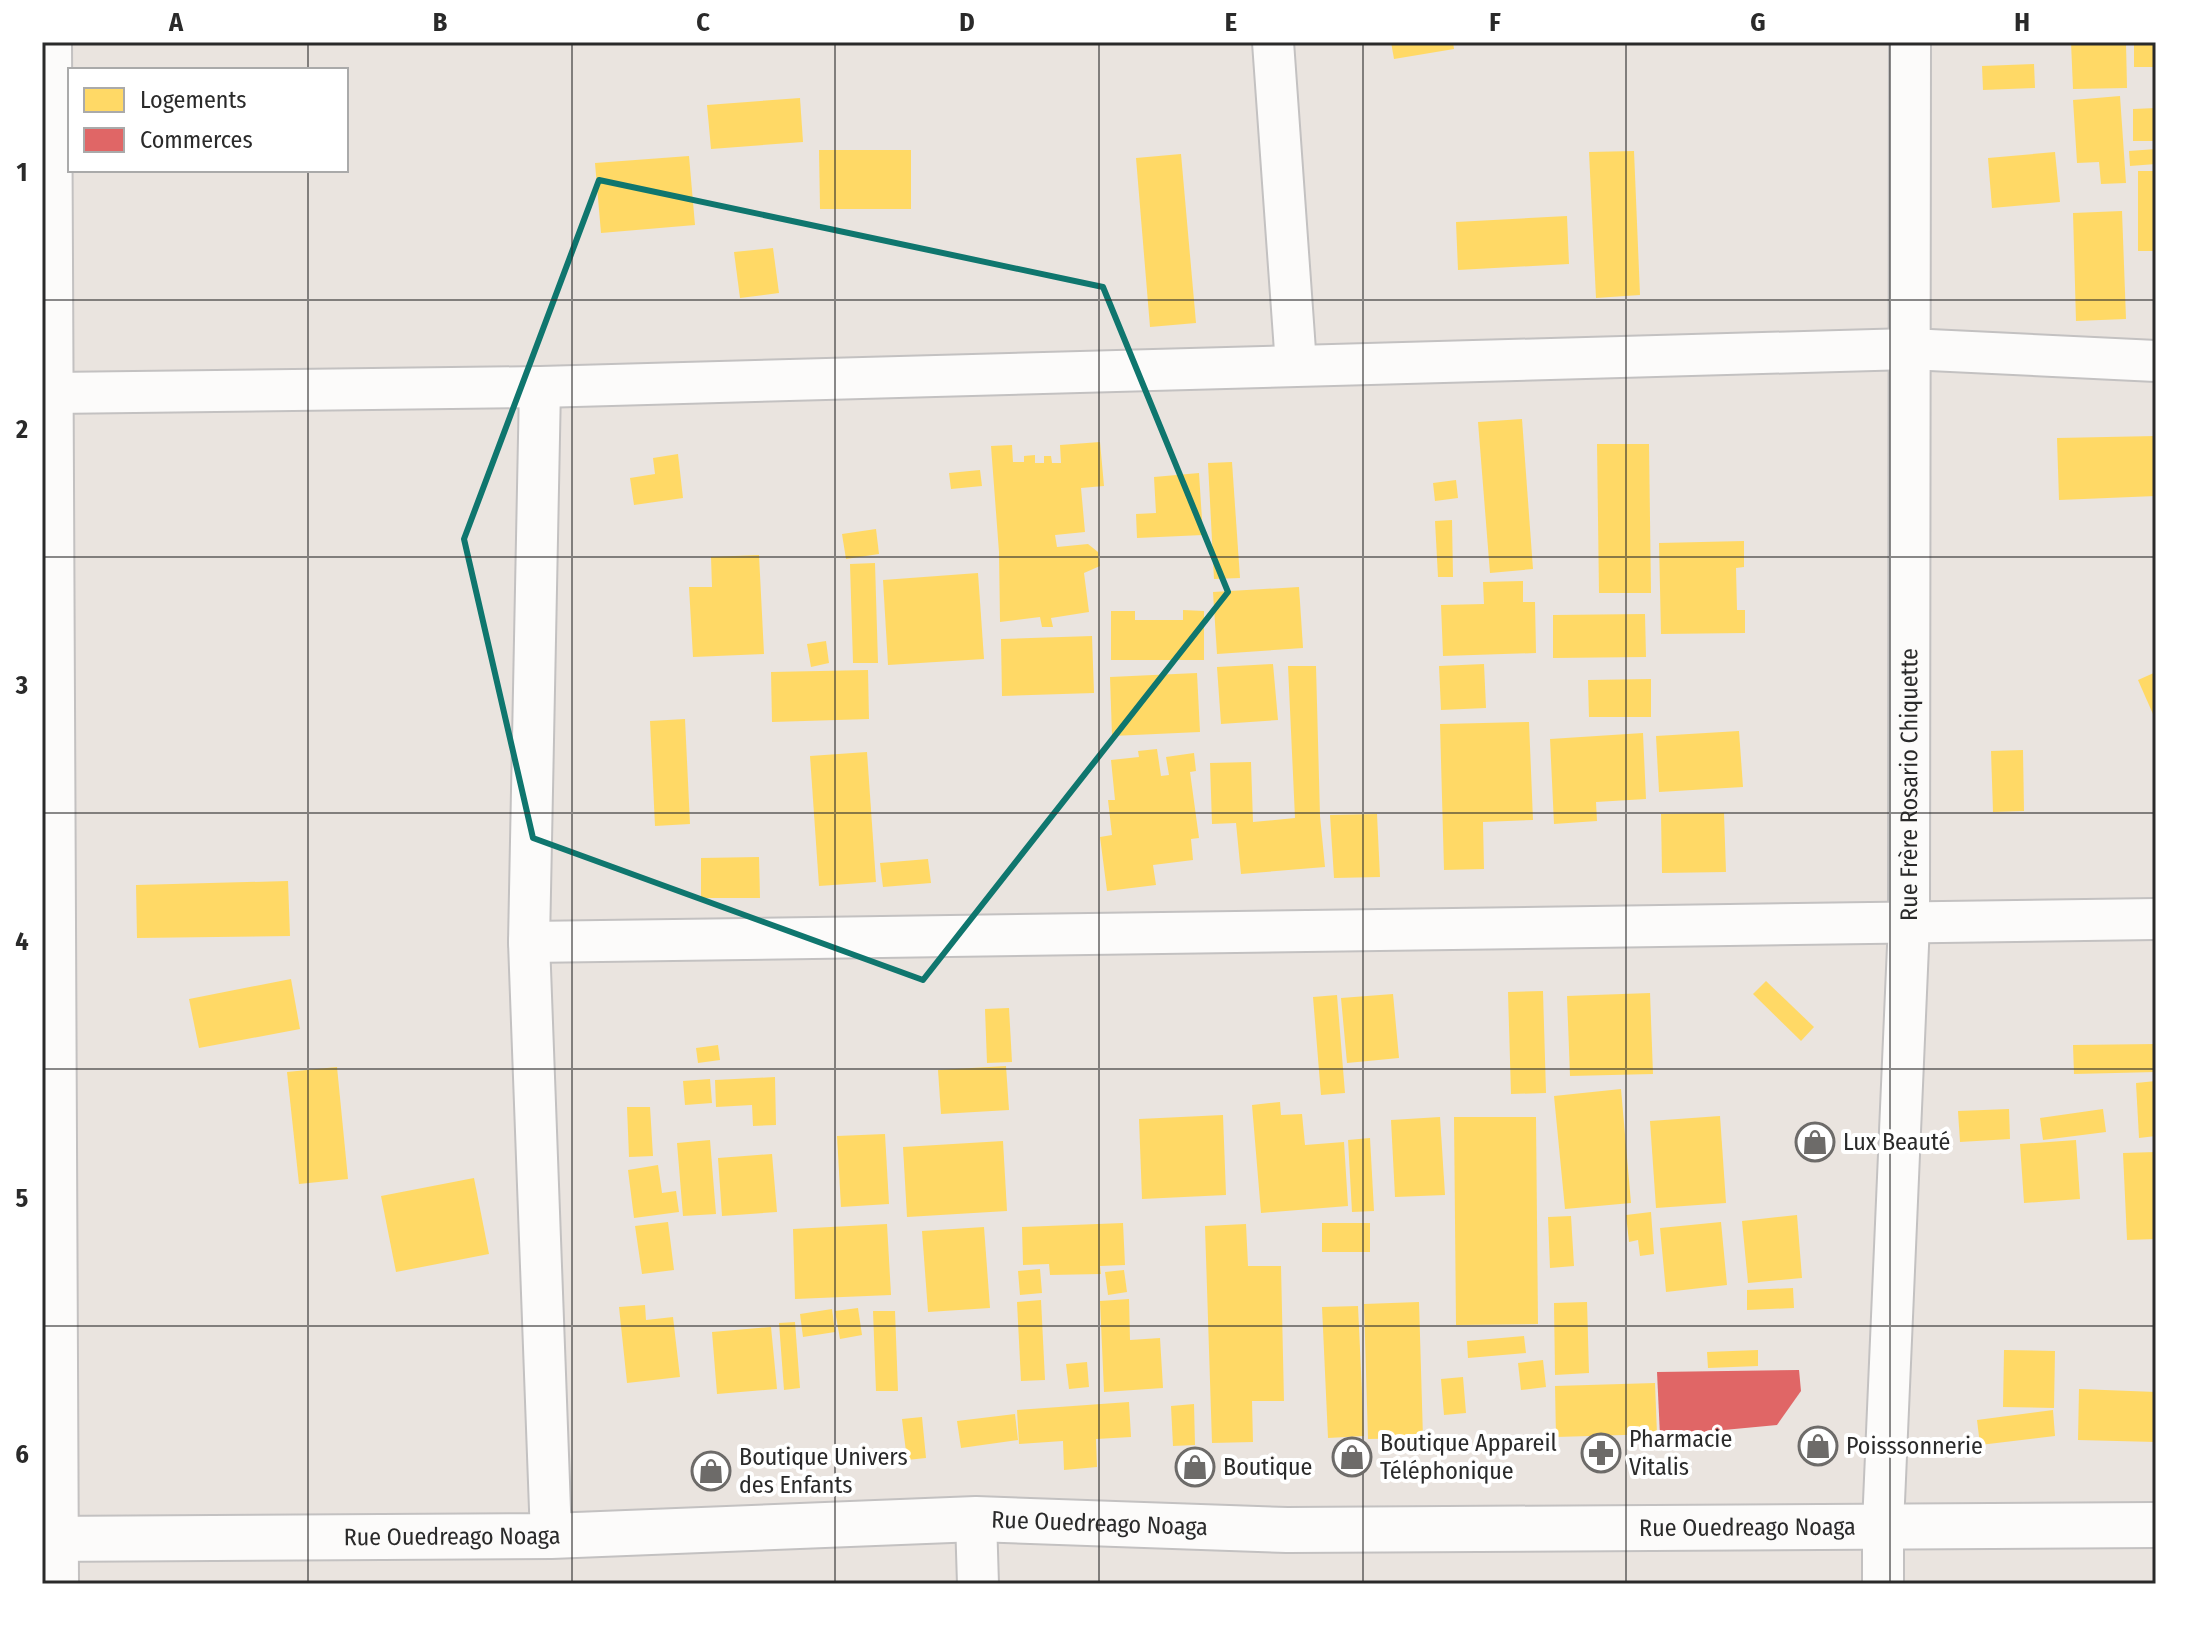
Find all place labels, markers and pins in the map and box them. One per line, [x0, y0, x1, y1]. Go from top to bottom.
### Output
shop icon: Lux Beauté [1794, 1121, 1836, 1163]
place label: Lux Beauté [1843, 1128, 1950, 1156]
place label: Pharmacie Vitalis [1629, 1425, 1732, 1481]
shop icon: Poisssonnerie [1797, 1425, 1839, 1467]
place label: Boutique Appareil Téléphonique [1380, 1429, 1557, 1485]
pharmacy icon: Pharmacie Vitalis [1580, 1432, 1622, 1474]
place label: Poisssonnerie [1846, 1432, 1983, 1460]
shop icon: Boutique Appareil Téléphonique [1331, 1436, 1373, 1478]
place label: Boutique Univers des Enfants [739, 1443, 908, 1499]
shop icon: Boutique [1174, 1446, 1216, 1488]
shop icon: Boutique Univers des Enfants [690, 1450, 732, 1492]
place label: Boutique [1223, 1453, 1312, 1481]

